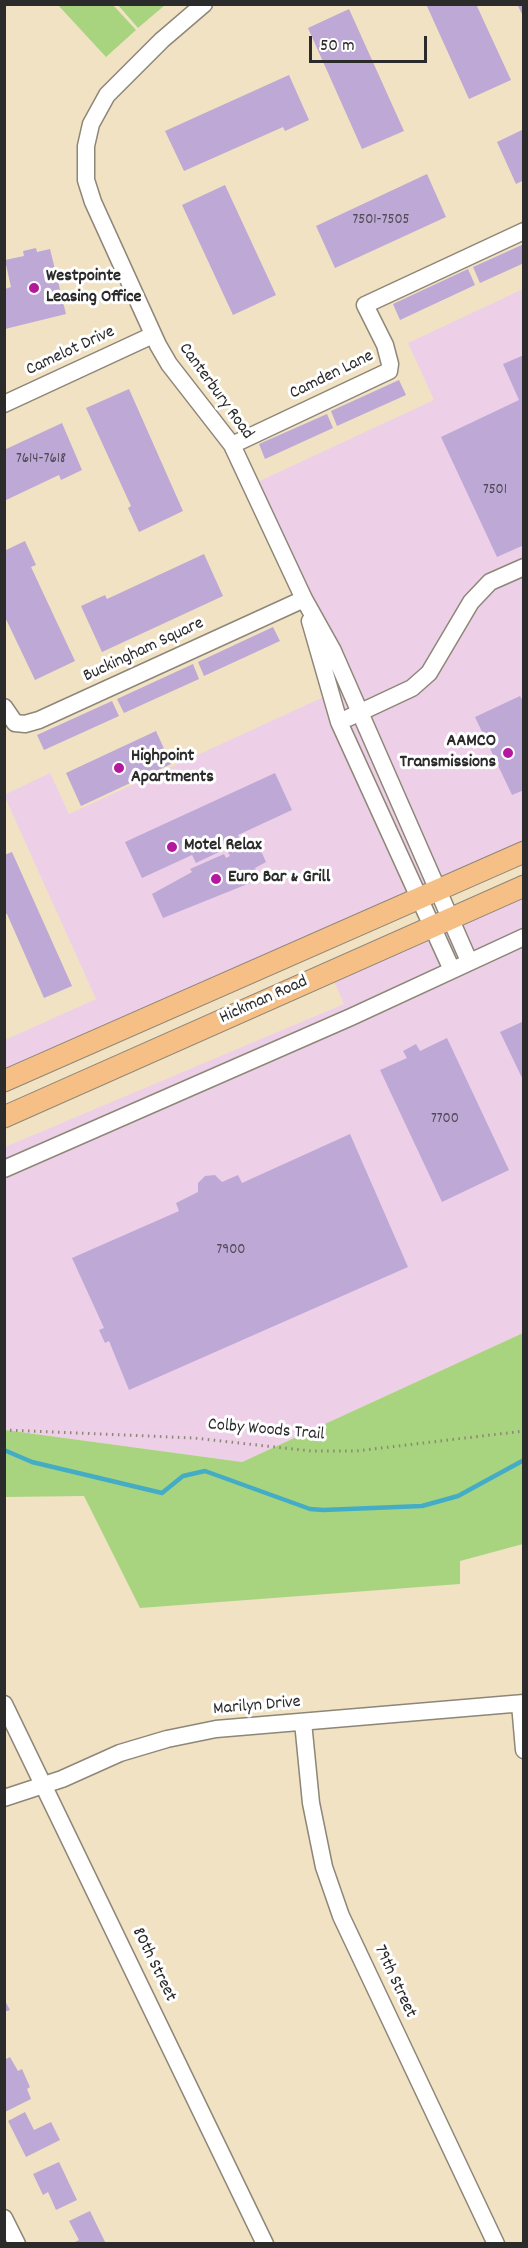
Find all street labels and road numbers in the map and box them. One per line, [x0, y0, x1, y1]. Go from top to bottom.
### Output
street label: Camelot Drive [23, 322, 119, 382]
street label: Canterbury Road [173, 339, 257, 445]
street label: Camden Lane [287, 346, 377, 406]
street label: Buckingham Square [80, 614, 208, 688]
street label: Hickman Road [217, 972, 311, 1030]
street label: Colby Woods Trail [207, 1415, 325, 1447]
street label: Marilyn Drive [212, 1692, 302, 1722]
street label: 80th Street [126, 1924, 180, 2006]
street label: 79th Street [368, 1942, 420, 2022]

